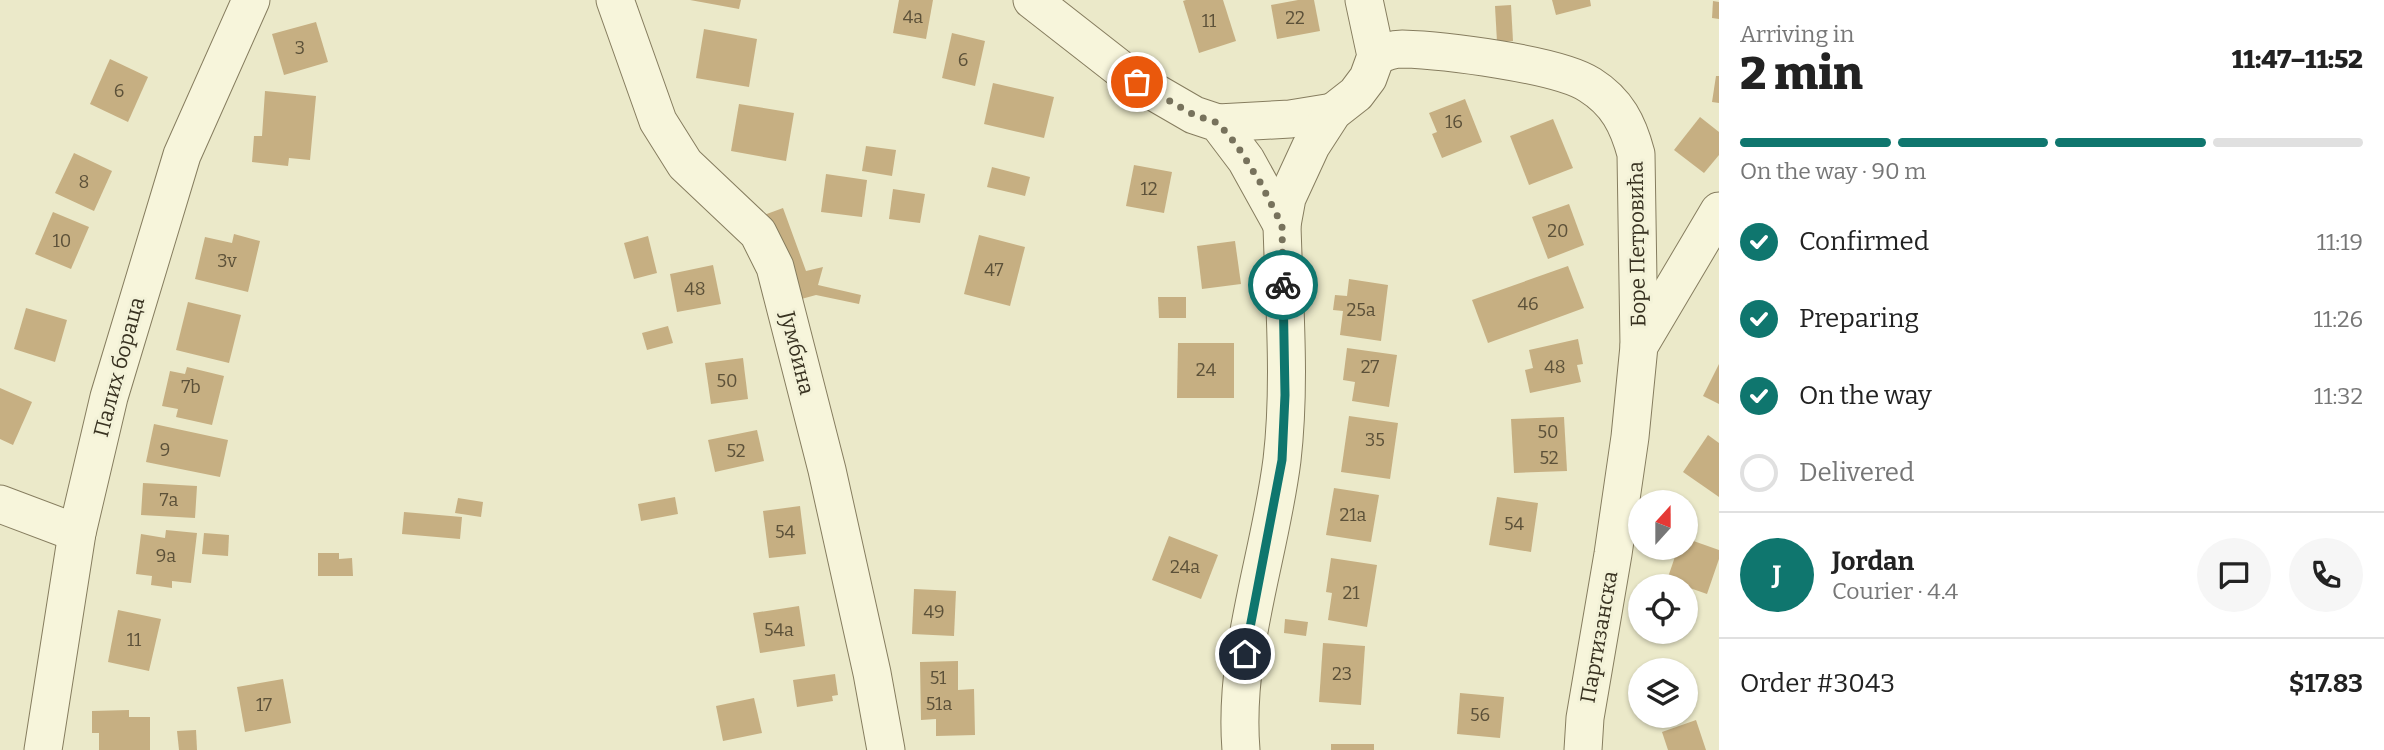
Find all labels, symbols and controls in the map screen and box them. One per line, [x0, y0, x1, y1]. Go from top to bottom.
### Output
house number: 4a [903, 6, 923, 28]
house number: 22 [1285, 7, 1305, 29]
house number: 11 [1202, 10, 1217, 32]
text: Arriving in [1740, 20, 1854, 48]
house number: 3 [295, 37, 305, 59]
text: 11:47–11:52 [2232, 44, 2363, 75]
text: 2 min [1740, 46, 1863, 101]
house number: 6 [958, 49, 968, 71]
pin [1107, 52, 1167, 112]
icon: bag [1118, 63, 1156, 101]
house number: 6 [114, 80, 124, 102]
house number: 16 [1445, 111, 1463, 133]
text: On the way · 90 m [1740, 157, 1926, 185]
street label: Боре Петровића [1623, 160, 1651, 327]
house number: 8 [79, 171, 89, 193]
house number: 12 [1140, 178, 1158, 200]
house number: 20 [1547, 220, 1569, 242]
icon: check [1740, 223, 1778, 261]
text: Confirmed [1799, 226, 1929, 257]
text: 11:19 [2317, 228, 2363, 256]
house number: 10 [53, 230, 71, 252]
house number: 3v [217, 250, 237, 272]
courier [1248, 250, 1318, 320]
house number: 47 [984, 259, 1004, 281]
icon: bike [1264, 266, 1302, 304]
house number: 48 [684, 278, 706, 300]
house number: 46 [1517, 293, 1539, 315]
street label: Палих бораца [88, 294, 150, 440]
house number: 25a [1346, 299, 1376, 321]
icon: check [1740, 300, 1778, 338]
text: Preparing [1799, 303, 1919, 334]
text: 11:26 [2313, 305, 2363, 333]
street label: Јумбина [774, 308, 820, 398]
house number: 27 [1361, 356, 1379, 378]
house number: 48 [1544, 356, 1566, 378]
house number: 24 [1196, 359, 1217, 381]
house number: 50 [716, 370, 738, 392]
house number: 7b [181, 376, 201, 398]
icon: check [1740, 377, 1778, 415]
text: On the way [1799, 380, 1932, 411]
text: 11:32 [2314, 382, 2363, 410]
house number: 50 [1537, 421, 1559, 443]
house number: 35 [1365, 429, 1385, 451]
house number: 9 [160, 439, 170, 461]
house number: 52 [726, 440, 746, 462]
house number: 52 [1539, 447, 1559, 469]
text: Delivered [1799, 457, 1914, 488]
house number: 7a [160, 489, 179, 511]
north arrow [1628, 490, 1698, 560]
map controls [1628, 490, 1698, 728]
house number: 21a [1340, 504, 1367, 526]
house number: 54 [1504, 513, 1525, 535]
house number: 54 [775, 521, 796, 543]
button: chat [2197, 538, 2271, 612]
button: phone [2289, 538, 2363, 612]
house number: 9a [156, 545, 176, 567]
text: Jordan [1832, 546, 1914, 577]
house number: 24a [1170, 556, 1200, 578]
text: J [1773, 560, 1781, 591]
street label: Партизанска [1575, 569, 1623, 705]
button: locate [1628, 574, 1698, 644]
text: Courier · 4.4 [1832, 577, 1958, 605]
house number: 21 [1342, 582, 1360, 604]
house number: 49 [923, 601, 945, 623]
house number: 54a [764, 619, 794, 641]
pin [1215, 624, 1275, 684]
house number: 11 [127, 629, 142, 651]
icon: home [1226, 635, 1264, 673]
button: layers [1628, 658, 1698, 728]
house number: 23 [1332, 663, 1352, 685]
house number: 51 [930, 667, 947, 689]
text: Order #3043 [1740, 668, 1895, 699]
text: $17.83 [2289, 668, 2363, 699]
house number: 51a [926, 693, 952, 715]
house number: 17 [256, 694, 272, 716]
house number: 56 [1470, 704, 1490, 726]

